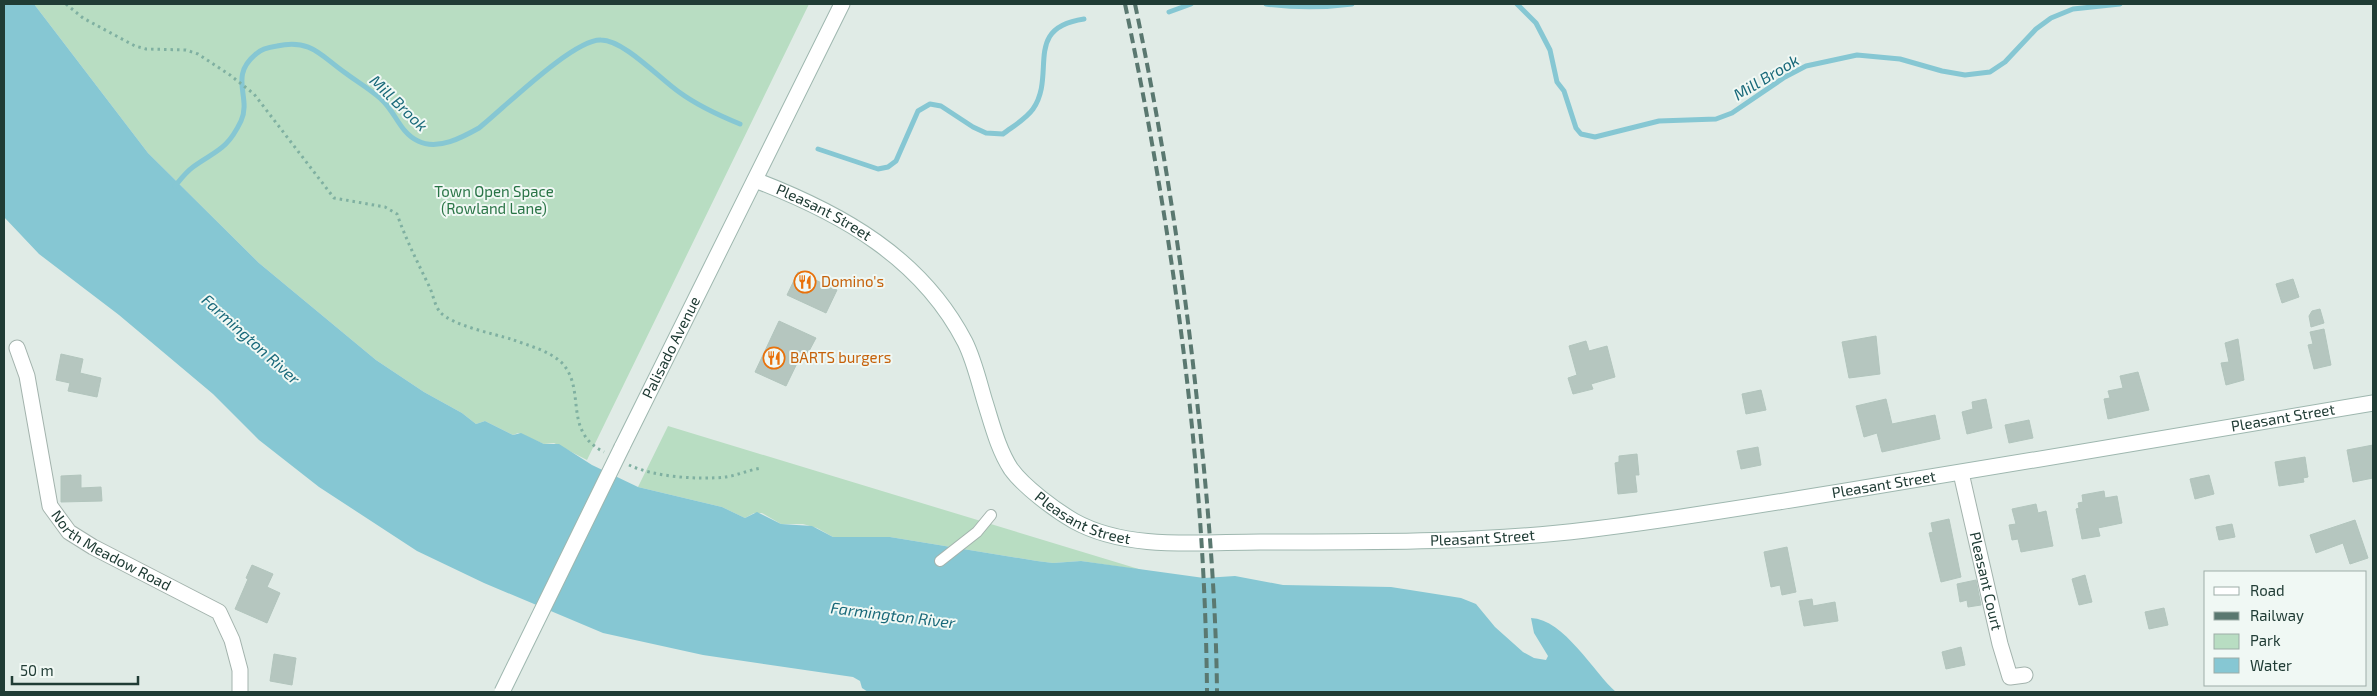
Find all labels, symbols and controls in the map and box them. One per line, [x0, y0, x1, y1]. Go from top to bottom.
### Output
water label: Mill Brook [1730, 50, 1802, 104]
water label: Mill Brook [366, 70, 432, 135]
street label: Pleasant Street [774, 179, 876, 244]
park label: Town Open Space (Rowland Lane) [434, 182, 554, 217]
restaurant icon: Domino's [793, 270, 817, 294]
place label: Domino's [821, 272, 884, 290]
water label: Farmington River [198, 290, 305, 388]
street label: Palisado Avenue [638, 293, 703, 401]
restaurant icon: BARTS burgers [762, 346, 786, 370]
place label: BARTS burgers [790, 348, 891, 366]
street label: Pleasant Street [2230, 399, 2336, 435]
street label: Pleasant Street [1830, 467, 1937, 501]
street label: Pleasant Street [1032, 487, 1132, 547]
street label: North Meadow Road [48, 506, 174, 594]
street label: Pleasant Street [1430, 525, 1536, 549]
street label: Pleasant Court [1967, 530, 2007, 632]
legend [2204, 571, 2367, 686]
text: Road [2250, 581, 2285, 599]
water label: Farmington River [830, 597, 957, 632]
text: Railway [2250, 606, 2304, 624]
text: Park [2250, 631, 2281, 649]
scale bar [12, 654, 139, 686]
text: Water [2250, 656, 2292, 674]
text: 50 m [20, 661, 54, 679]

